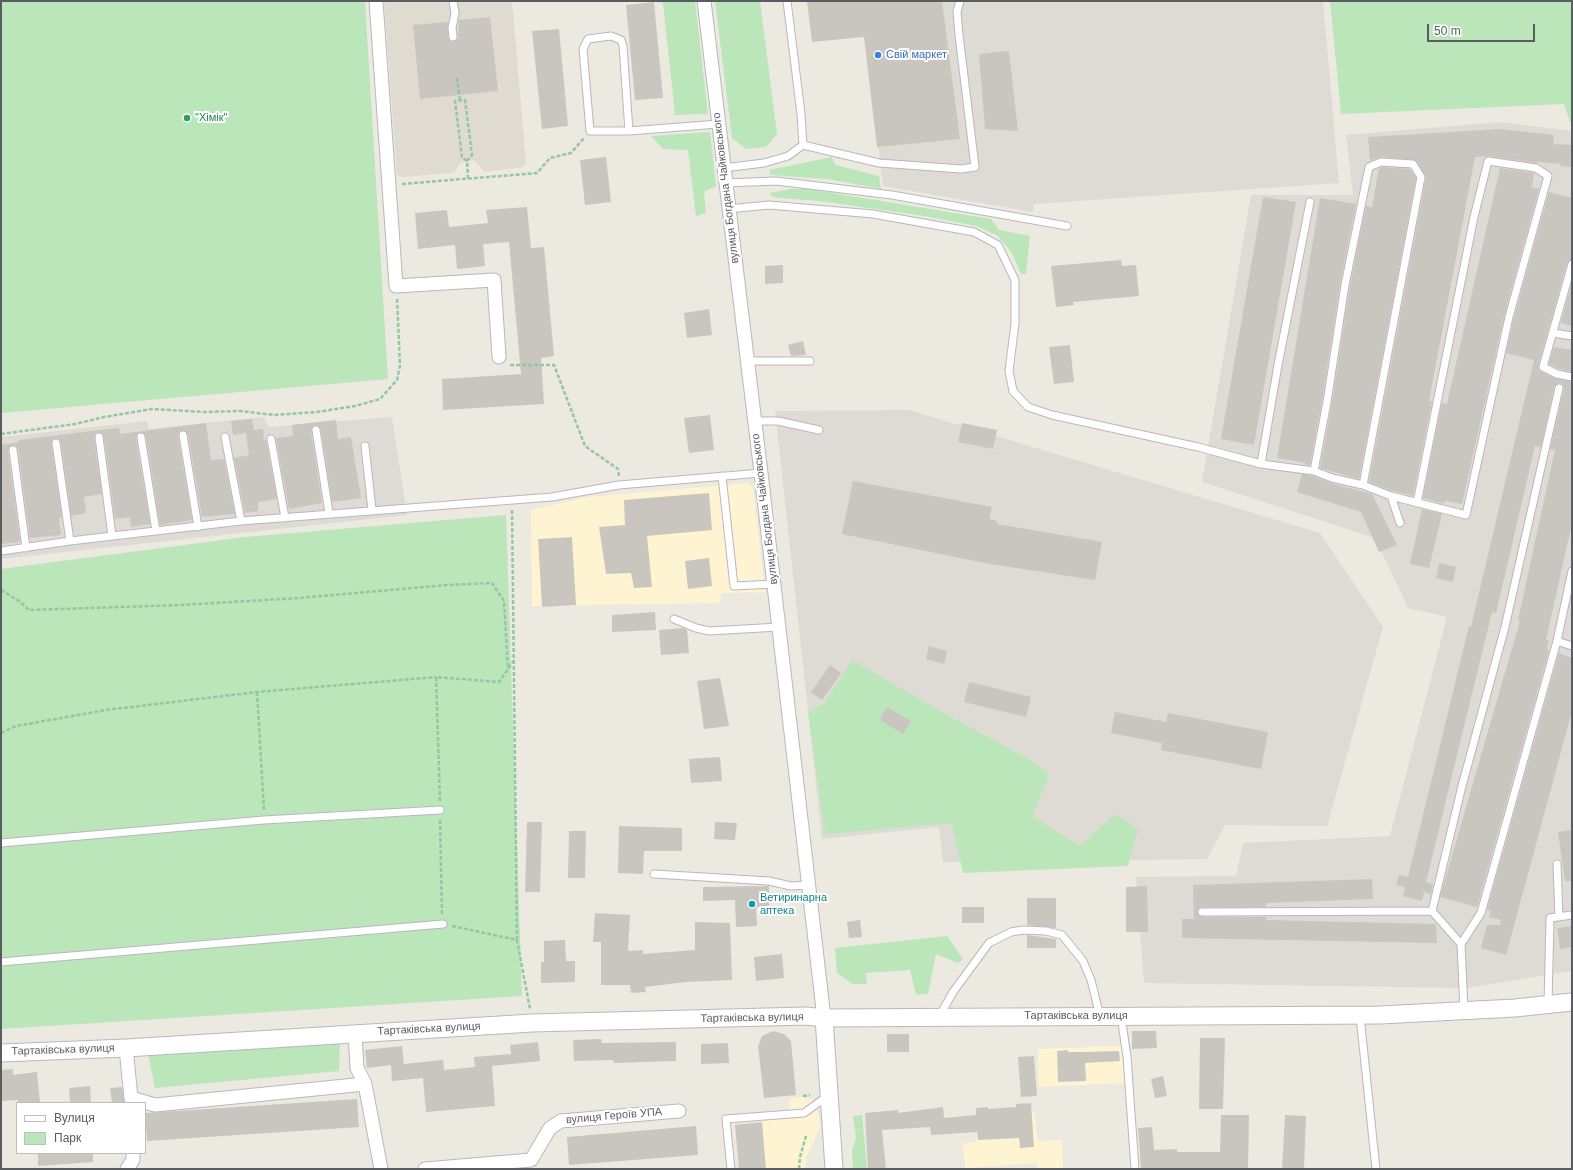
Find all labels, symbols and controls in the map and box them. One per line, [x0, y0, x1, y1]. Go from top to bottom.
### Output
scale bar [1429, 16, 1537, 42]
text: 50 m [1434, 24, 1461, 38]
place label: Свiй маркет [886, 48, 947, 62]
marker: Свiй маркет [873, 50, 883, 60]
place label: "Хімік" [195, 111, 227, 125]
street label: вулиця Богдана Чайковського [710, 112, 742, 264]
marker: "Хімік" [182, 113, 192, 123]
street label: вулиця Богдана Чайковського [749, 433, 781, 585]
place label: Ветиринарна аптека [760, 891, 827, 917]
marker: Ветиринарна аптека [747, 899, 757, 909]
street label: Тартаківська вулиця [1024, 1009, 1128, 1023]
street label: Тартаківська вулиця [700, 1010, 804, 1026]
street label: Тартаківська вулиця [377, 1020, 481, 1038]
street label: Тартаківська вулиця [11, 1042, 115, 1058]
legend [16, 1102, 146, 1154]
street label: вулиця Героїв УПА [565, 1105, 663, 1127]
text: Вулиця [54, 1111, 95, 1125]
text: Парк [54, 1131, 81, 1145]

